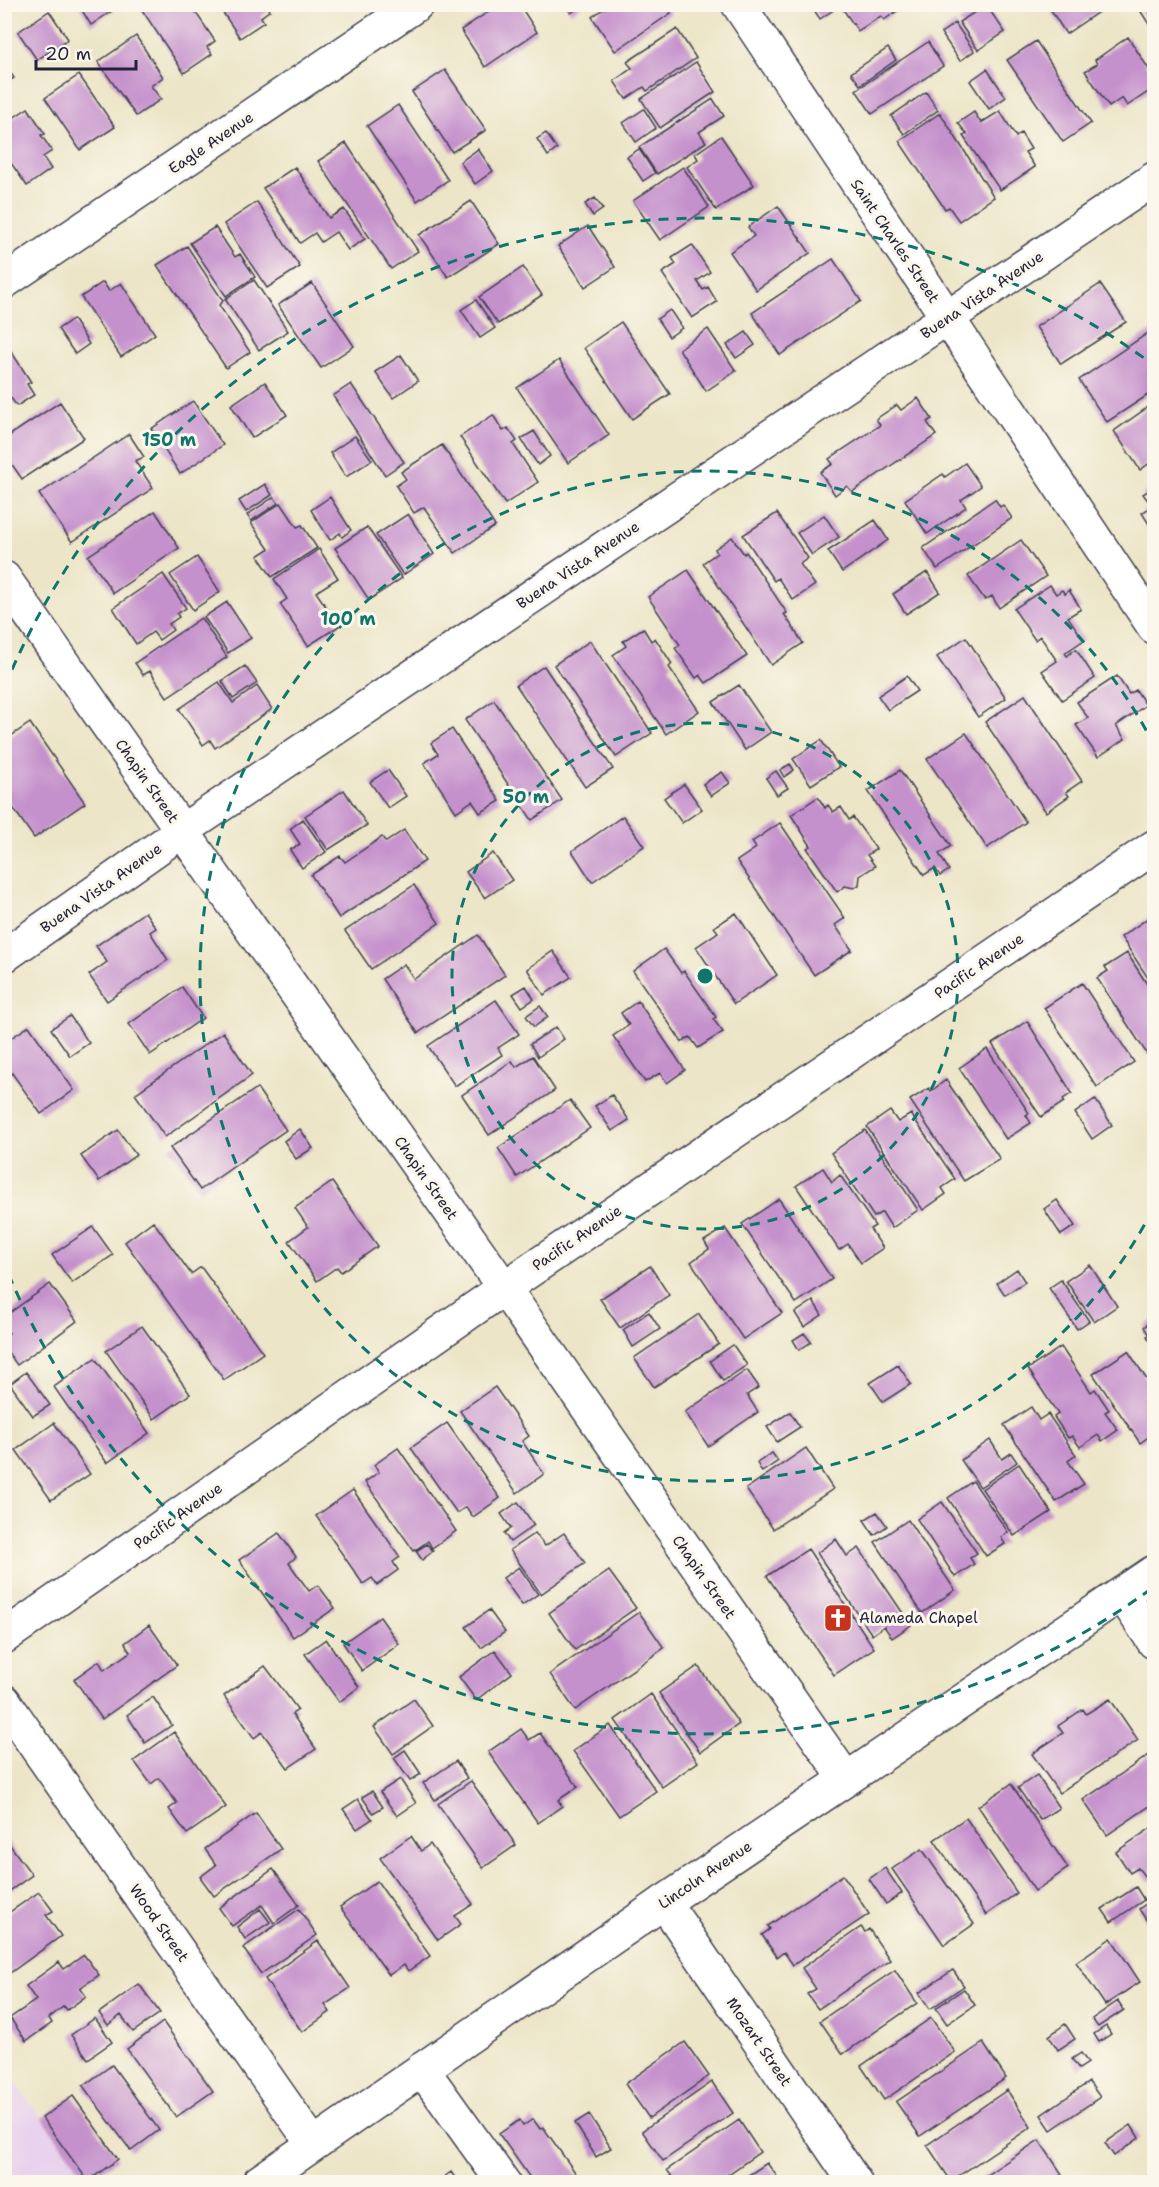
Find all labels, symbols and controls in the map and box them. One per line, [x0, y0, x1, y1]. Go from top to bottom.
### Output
scale bar [36, 33, 136, 71]
text: 20 m [45, 42, 91, 66]
street label: Eagle Avenue [165, 107, 257, 179]
street label: Saint Charles Street [846, 175, 944, 307]
street label: Buena Vista Avenue [917, 246, 1047, 344]
text: 150 m [142, 428, 197, 452]
street label: Buena Vista Avenue [513, 516, 643, 614]
text: 100 m [320, 607, 376, 631]
street label: Chapin Street [111, 735, 183, 827]
text: 50 m [503, 785, 550, 809]
street label: Buena Vista Avenue [36, 839, 166, 937]
street label: Pacific Avenue [930, 929, 1028, 1003]
centre of rings [695, 966, 715, 986]
street label: Chapin Street [390, 1132, 462, 1224]
street label: Pacific Avenue [528, 1201, 626, 1275]
street label: Pacific Avenue [130, 1478, 226, 1554]
street label: Chapin Street [668, 1531, 740, 1623]
church icon: Alameda Chapel [822, 1602, 854, 1634]
place label: Alameda Chapel [859, 1608, 978, 1628]
street label: Lincoln Avenue [654, 1836, 756, 1914]
street label: Wood Street [125, 1880, 193, 1966]
street label: Mozart Street [722, 1994, 796, 2090]

